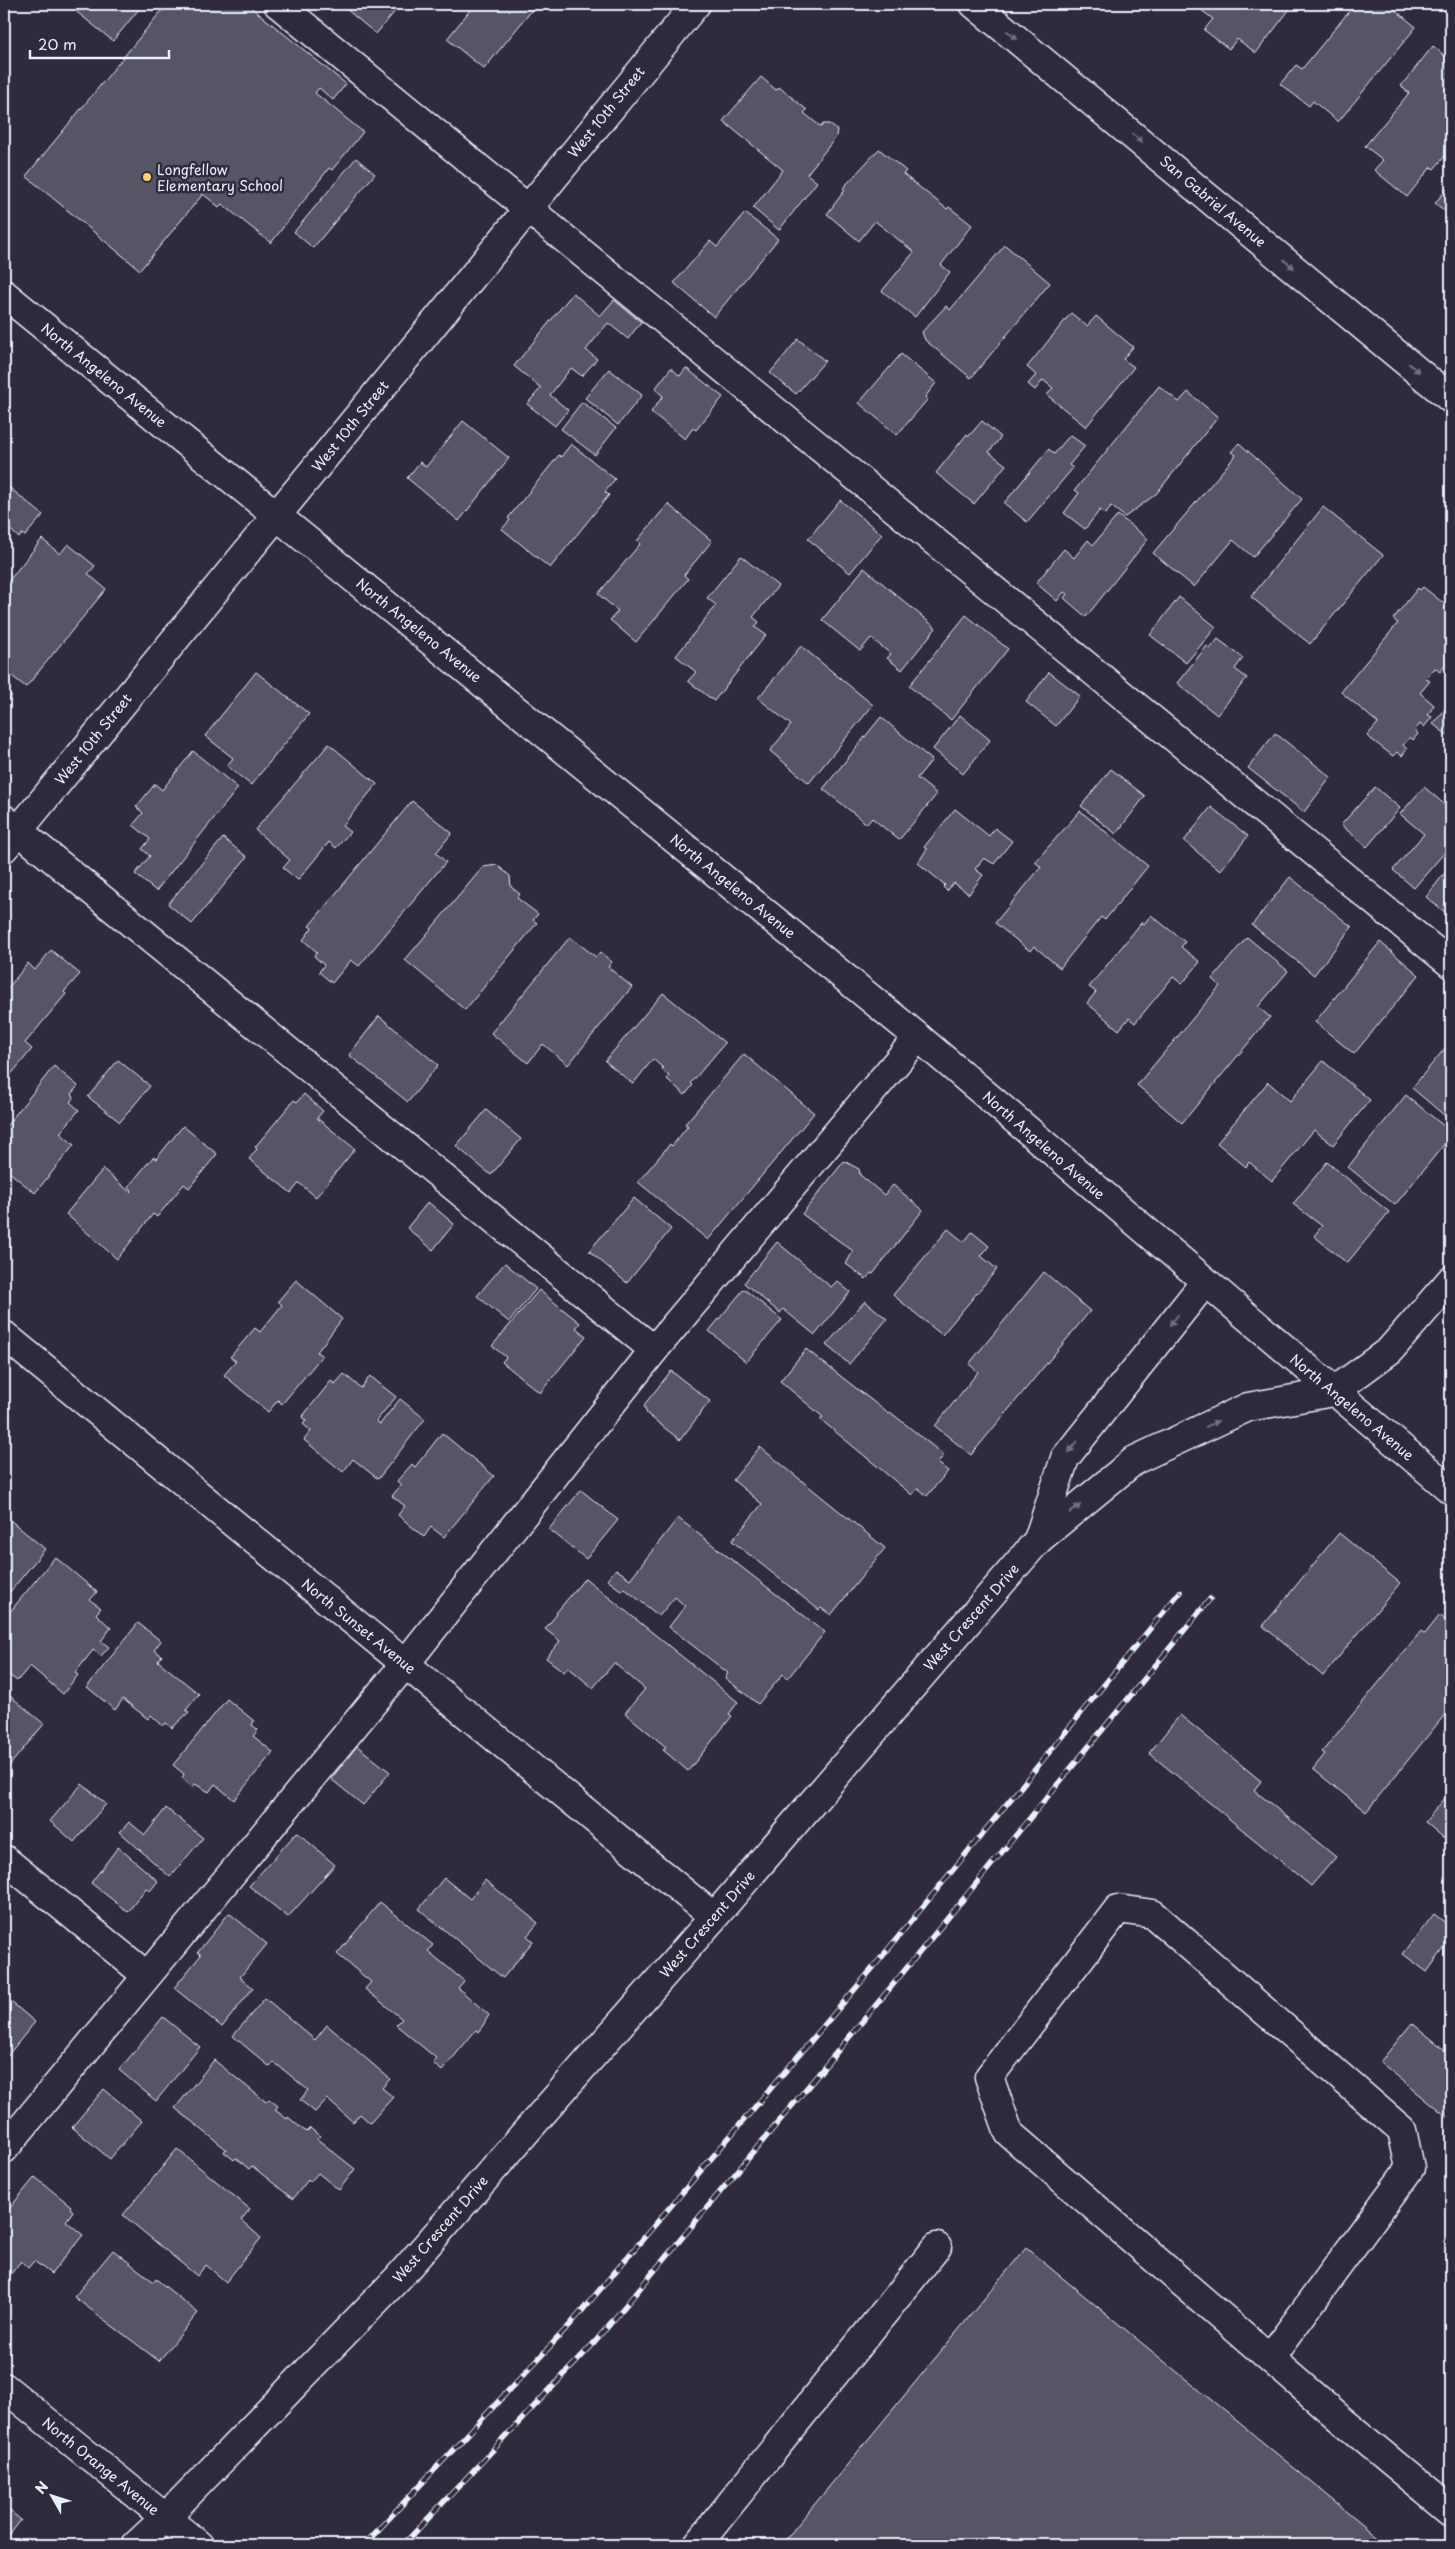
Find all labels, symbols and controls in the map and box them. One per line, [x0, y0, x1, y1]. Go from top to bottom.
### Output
scale bar [30, 28, 169, 60]
one-way arrow [1005, 29, 1018, 40]
text: 20 m [38, 32, 77, 55]
street label: West 10th Street [563, 62, 650, 162]
one-way arrow [1130, 133, 1143, 144]
street label: San Gabriel Avenue [1155, 150, 1271, 252]
place label: Longfellow Elementary School [157, 159, 283, 196]
marker: Longfellow Elementary School [141, 171, 153, 183]
one-way arrow [1282, 259, 1295, 270]
street label: North Angeleno Avenue [37, 318, 172, 433]
one-way arrow [1408, 362, 1420, 373]
street label: West 10th Street [307, 376, 394, 476]
street label: North Angeleno Avenue [352, 573, 487, 688]
street label: West 10th Street [50, 689, 137, 789]
street label: North Angeleno Avenue [666, 829, 801, 944]
street label: North Angeleno Avenue [978, 1086, 1110, 1204]
one-way arrow [1169, 1313, 1180, 1326]
street label: North Angeleno Avenue [1285, 1349, 1419, 1465]
one-way arrow [1205, 1420, 1219, 1428]
one-way arrow [1068, 1440, 1079, 1453]
one-way arrow [1069, 1504, 1082, 1515]
street label: West Crescent Drive [918, 1559, 1024, 1675]
street label: North Sunset Avenue [297, 1573, 421, 1679]
street label: West Crescent Drive [654, 1866, 760, 1982]
street label: West Crescent Drive [387, 2171, 493, 2287]
street label: North Orange Avenue [39, 2414, 163, 2518]
north arrow [28, 2472, 78, 2522]

